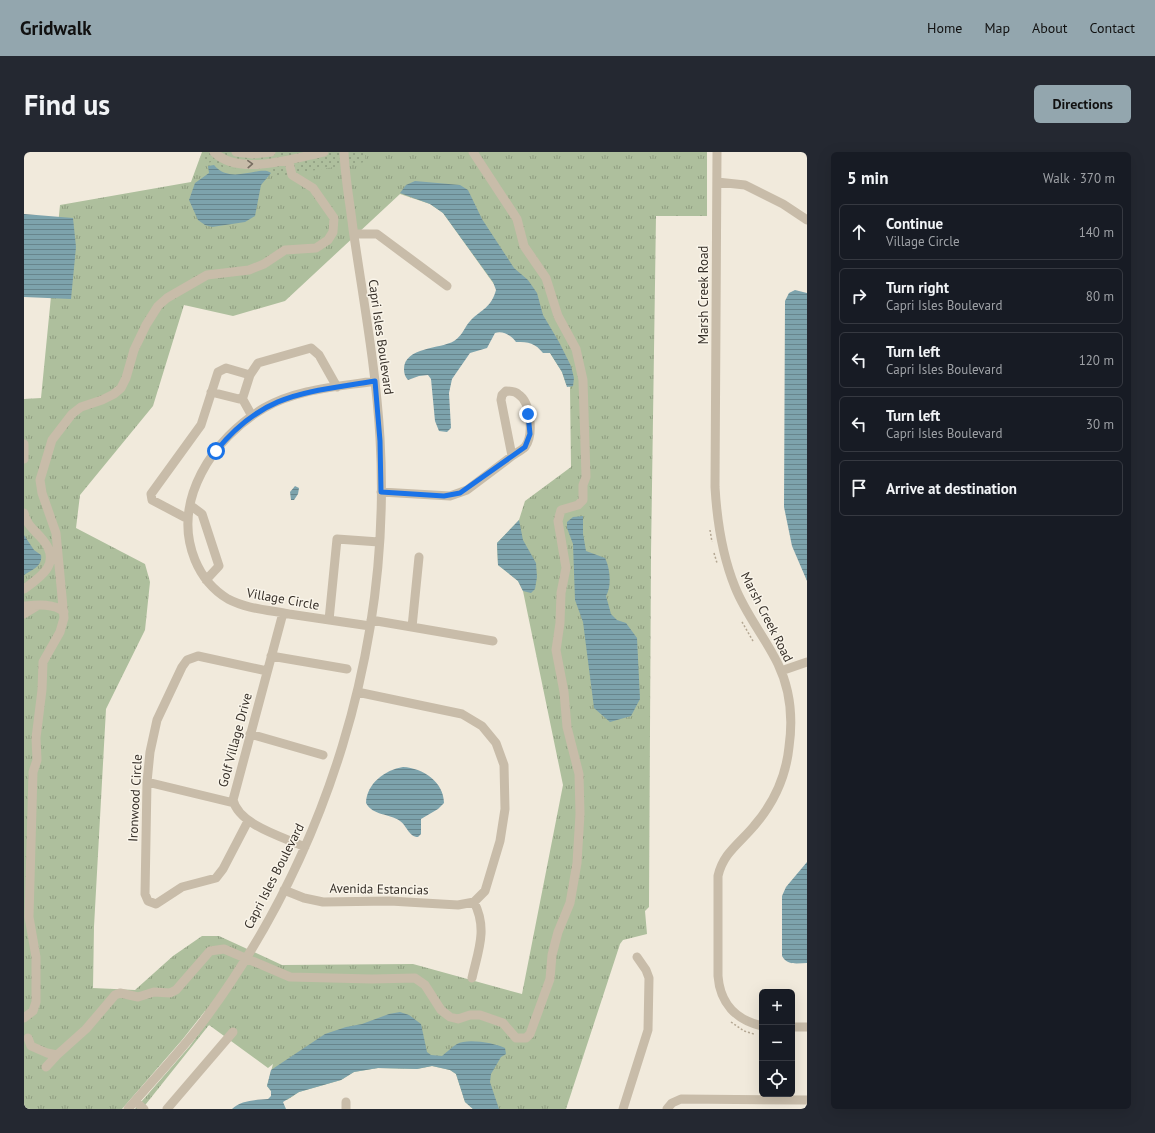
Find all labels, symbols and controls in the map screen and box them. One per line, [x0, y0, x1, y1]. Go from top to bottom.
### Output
text: Gridwalk [20, 16, 92, 40]
text: Home [927, 19, 962, 37]
text: Map [984, 19, 1010, 37]
text: About [1032, 19, 1068, 37]
text: Contact [1090, 19, 1135, 37]
button: Directions [1034, 85, 1131, 123]
text: Find us [24, 86, 110, 123]
one-way arrow [247, 160, 253, 169]
text: 5 min [847, 167, 888, 189]
text: Walk · 370 m [1043, 170, 1115, 187]
text: Continue [886, 214, 943, 233]
icon: ahead [848, 221, 870, 243]
text: 140 m [1079, 224, 1114, 241]
text: Village Circle [886, 233, 960, 250]
street label: Marsh Creek Road [695, 246, 712, 344]
street label: Capri Isles Boulevard [364, 278, 398, 396]
text: Turn right [886, 278, 949, 297]
icon: right [848, 285, 870, 307]
text: 80 m [1086, 288, 1114, 305]
text: Capri Isles Boulevard [886, 297, 1002, 314]
text: Turn left [886, 342, 940, 361]
icon: left [848, 349, 870, 371]
text: 120 m [1079, 352, 1114, 369]
text: Capri Isles Boulevard [886, 361, 1002, 378]
route end [519, 405, 537, 423]
text: Turn left [886, 406, 940, 425]
icon: left [848, 413, 870, 435]
text: 30 m [1086, 416, 1114, 433]
text: Capri Isles Boulevard [886, 425, 1002, 442]
route start [207, 442, 225, 460]
icon: arrive [848, 477, 870, 499]
text: Arrive at destination [886, 479, 1017, 498]
street label: Marsh Creek Road [737, 569, 797, 665]
street label: Village Circle [244, 584, 321, 614]
street label: Golf Village Drive [214, 691, 256, 789]
street label: Ironwood Circle [124, 754, 146, 842]
street label: Capri Isles Boulevard [240, 820, 308, 932]
street label: Avenida Estancias [329, 880, 429, 898]
map controls [759, 989, 795, 1097]
button: + [759, 989, 795, 1025]
button: − [759, 1025, 795, 1061]
button: locate [759, 1061, 795, 1097]

